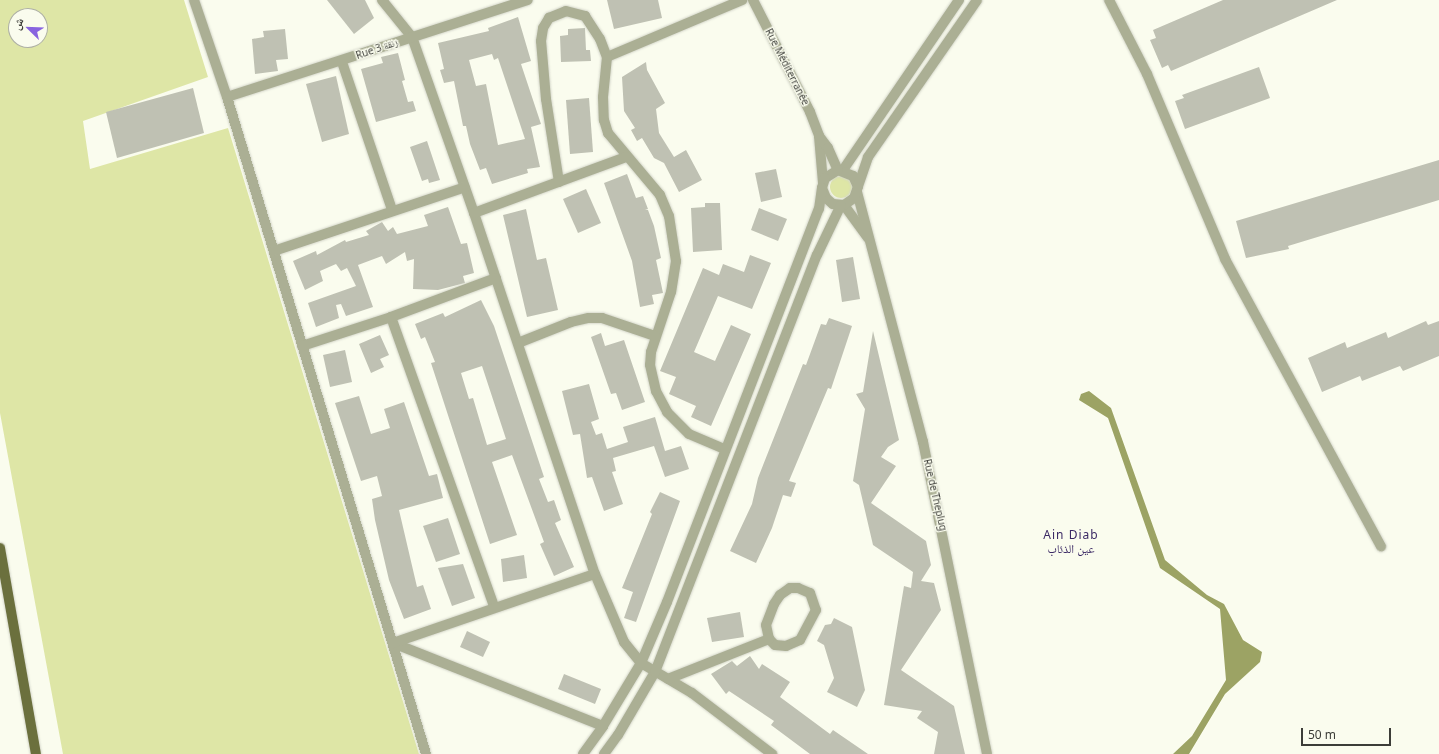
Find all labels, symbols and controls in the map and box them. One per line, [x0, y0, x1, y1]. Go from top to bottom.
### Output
north arrow [8, 8, 48, 48]
text: ش [8, 15, 27, 32]
street label: Rue Méditerranée [762, 27, 812, 107]
street label: Rue 3 زنقة [354, 36, 400, 62]
street label: Rue de Theplug [921, 458, 949, 532]
district label: Ain Diab عين الذئاب [1043, 528, 1099, 556]
scale bar [1303, 720, 1393, 746]
text: 50 m [1308, 726, 1336, 743]

